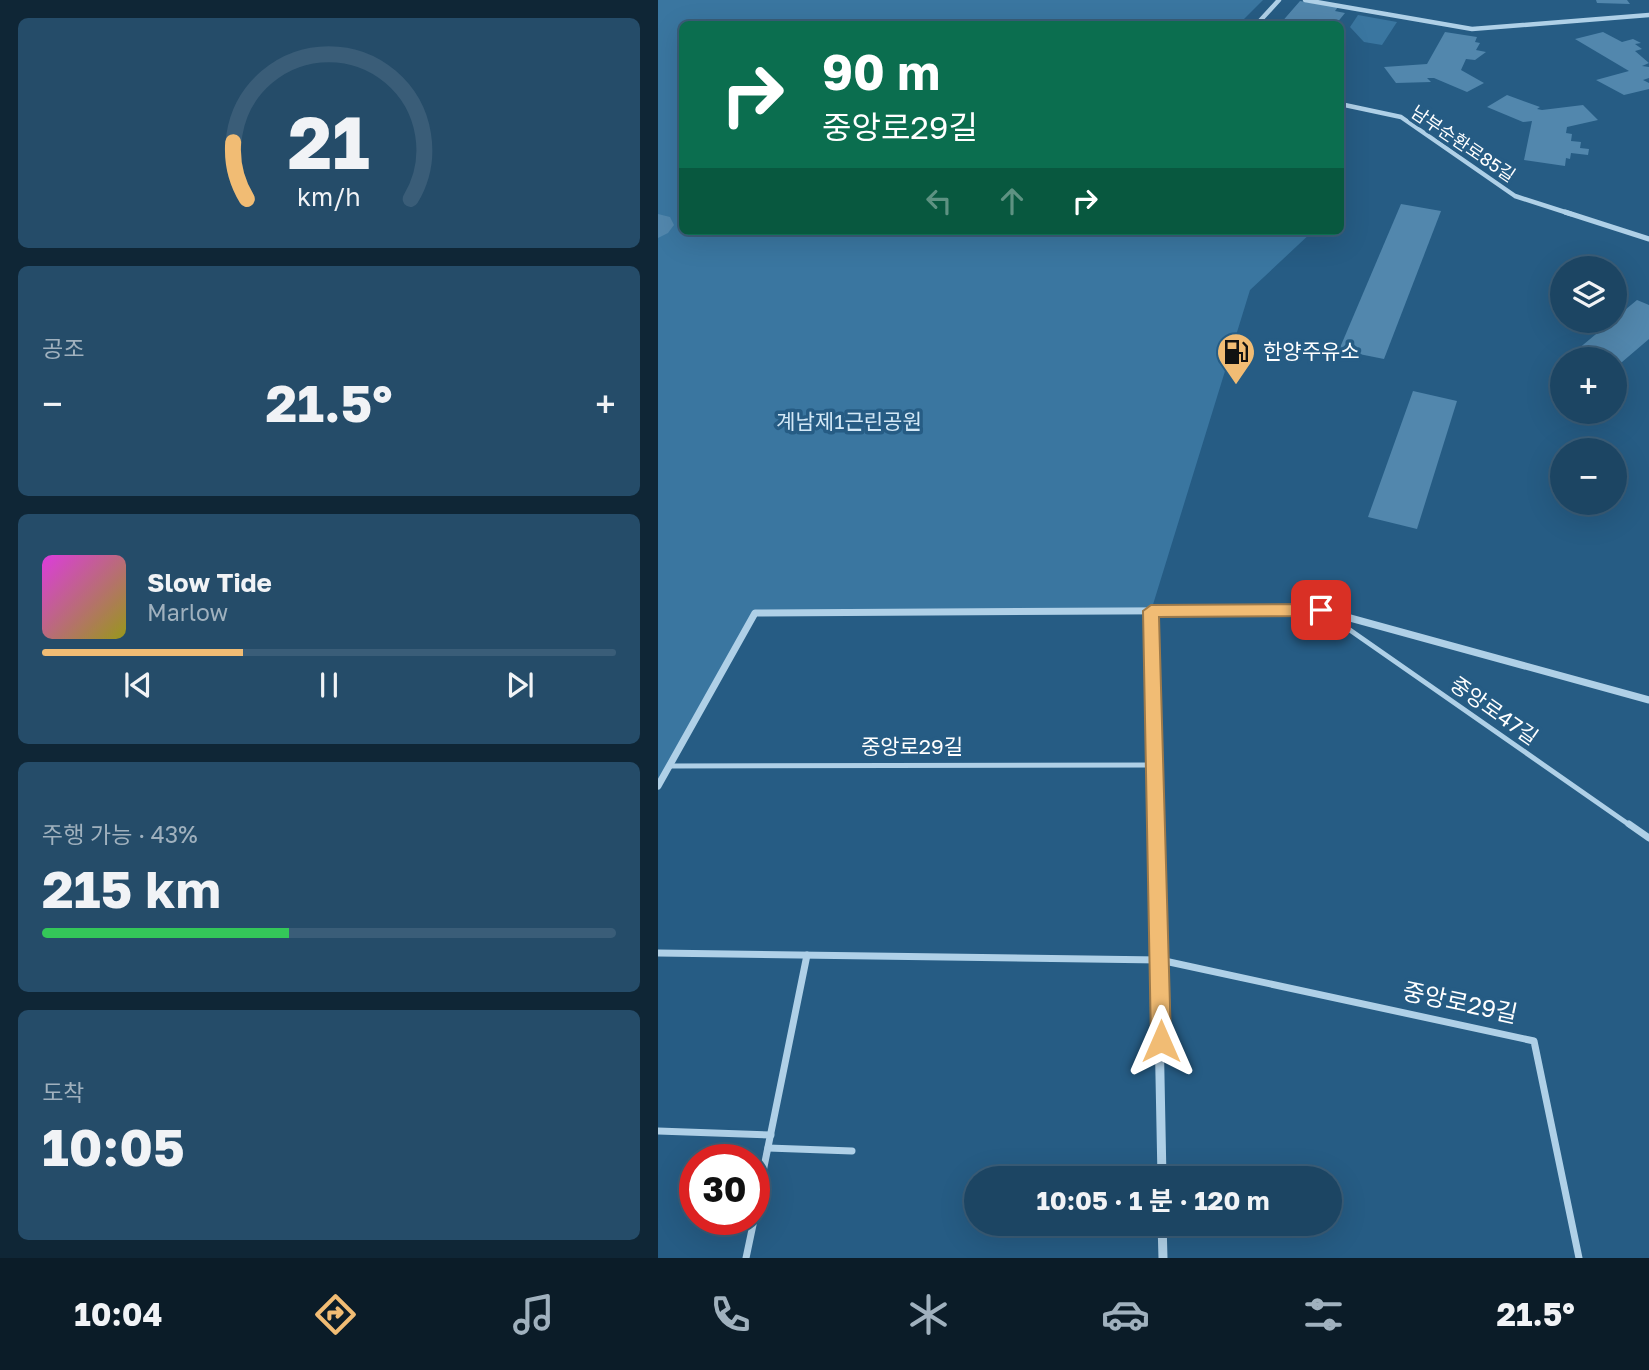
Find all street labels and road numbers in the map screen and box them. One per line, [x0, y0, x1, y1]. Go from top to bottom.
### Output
street label: 남부순환로85길 [1407, 100, 1520, 186]
street label: 중앙로47길 [1446, 670, 1543, 750]
street label: 중앙로29길 [861, 733, 963, 759]
street label: 중앙로29길 [1400, 975, 1520, 1028]

